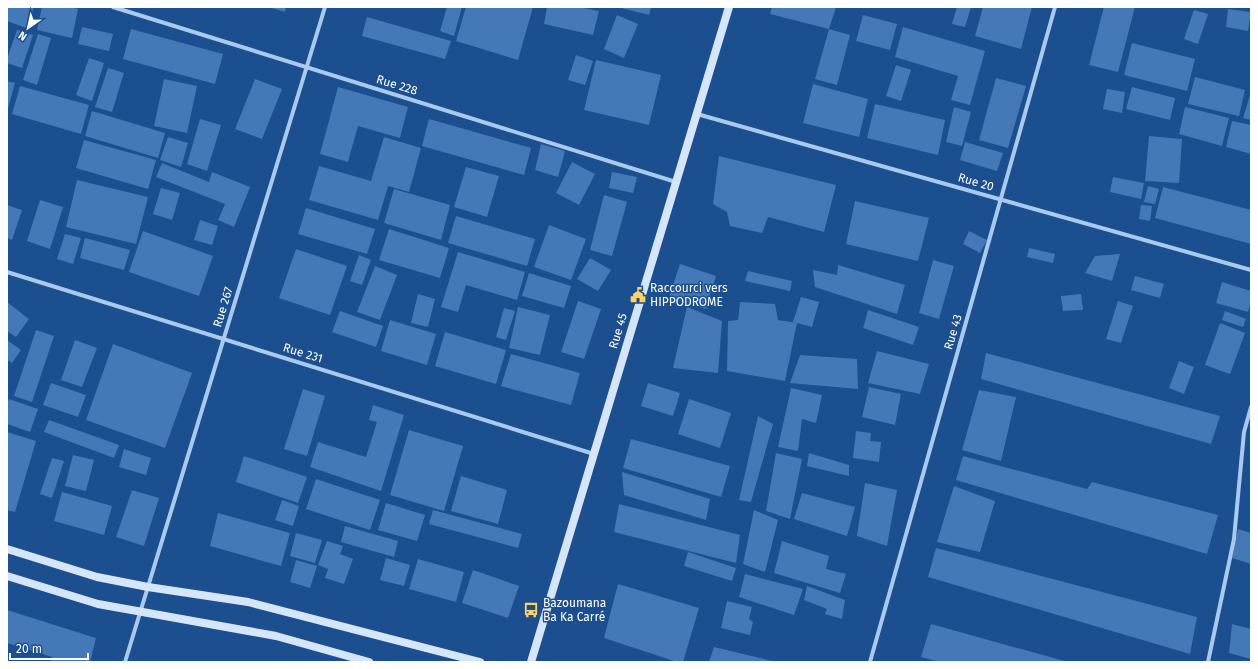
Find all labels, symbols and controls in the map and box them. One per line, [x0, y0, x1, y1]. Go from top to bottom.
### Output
north arrow [8, 8, 48, 48]
text: N [16, 28, 29, 43]
street label: Rue 228 [375, 72, 420, 98]
street label: Rue 20 [956, 170, 996, 194]
place label: Raccourci vers HIPPODROME [650, 281, 728, 309]
street label: Rue 267 [210, 285, 236, 329]
public building icon: Raccourci vers HIPPODROME [629, 286, 647, 304]
street label: Rue 45 [606, 312, 630, 350]
street label: Rue 43 [941, 313, 965, 351]
street label: Rue 231 [281, 340, 325, 366]
place label: Bazoumana Ba Ka Carré [543, 596, 606, 624]
bus stop icon: Bazoumana Ba Ka Carré [522, 601, 540, 619]
scale bar [10, 635, 88, 661]
text: 20 m [16, 642, 42, 656]

